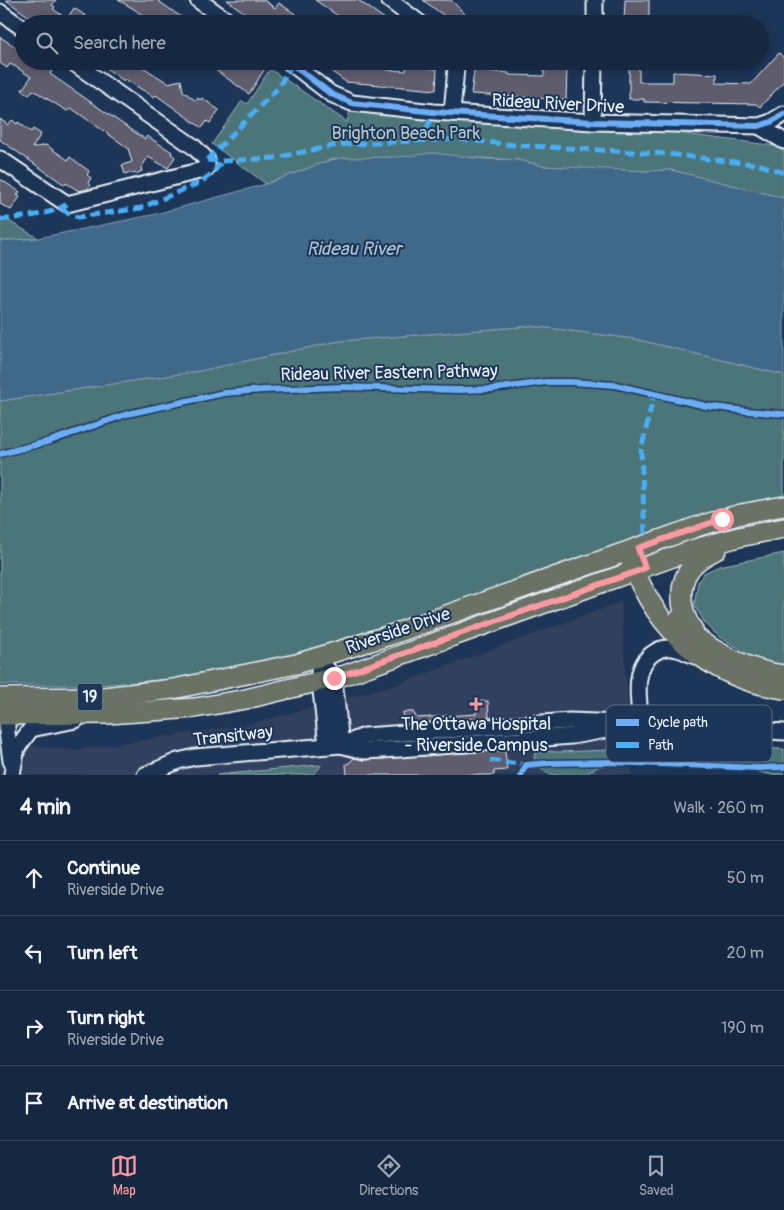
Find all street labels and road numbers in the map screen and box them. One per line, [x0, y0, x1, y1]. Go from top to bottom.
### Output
street label: Rideau River Drive [491, 89, 625, 119]
street label: Rideau River Eastern Pathway [280, 360, 498, 386]
street label: Riverside Drive [343, 602, 453, 660]
road number: 19 [78, 684, 102, 710]
street label: Transitway [192, 720, 274, 752]

